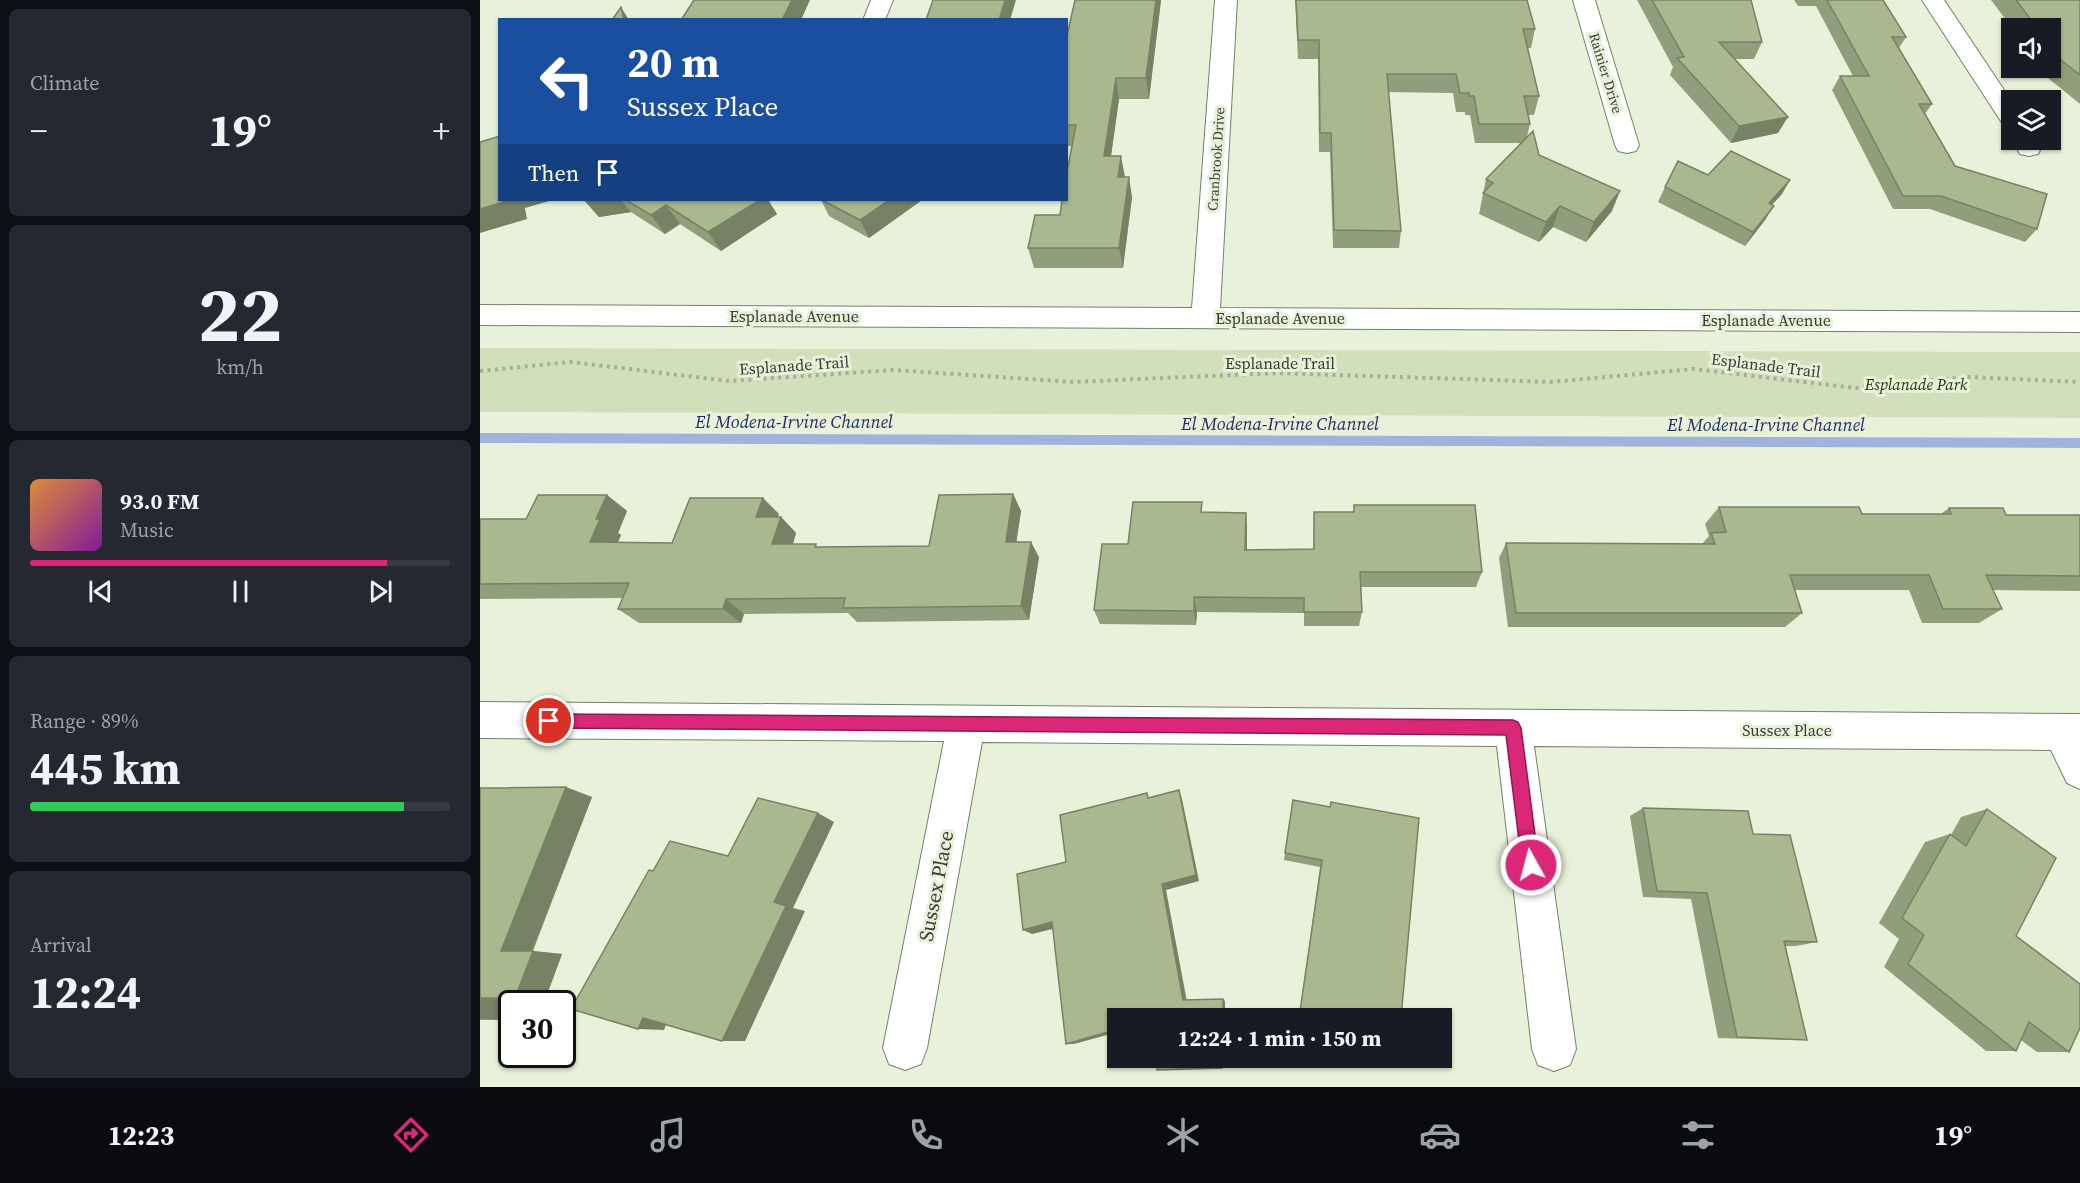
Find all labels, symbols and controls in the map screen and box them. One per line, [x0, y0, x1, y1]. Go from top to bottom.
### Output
map controls [2001, 18, 2061, 150]
button: sound [2001, 18, 2061, 78]
street label: Rainier Drive [1584, 30, 1628, 116]
text: 20 m [627, 33, 720, 91]
icon: left [528, 42, 606, 120]
text: Climate [30, 69, 99, 97]
text: Sussex Place [627, 88, 778, 125]
button: layers [2001, 90, 2061, 150]
text: 19° [208, 99, 272, 161]
street label: Cranbrook Drive [1202, 106, 1230, 212]
text: − [30, 108, 48, 153]
text: + [432, 108, 450, 153]
icon: arrive [591, 156, 624, 189]
text: Then [528, 158, 579, 188]
text: 22 [198, 260, 282, 367]
street label: Esplanade Avenue [729, 305, 859, 327]
street label: Esplanade Avenue [1215, 307, 1345, 329]
street label: Esplanade Avenue [1701, 309, 1831, 331]
street label: Esplanade Trail [1710, 347, 1822, 383]
street label: Esplanade Trail [738, 350, 850, 380]
street label: Esplanade Trail [1225, 352, 1335, 374]
text: km/h [216, 353, 264, 381]
park label: Esplanade Park [1864, 373, 1968, 395]
water label: El Modena-Irvine Channel [694, 409, 893, 434]
water label: El Modena-Irvine Channel [1180, 411, 1379, 436]
water label: El Modena-Irvine Channel [1666, 412, 1865, 437]
text: 93.0 FM [120, 486, 199, 516]
text: Music [120, 516, 174, 544]
icon: previous [84, 575, 117, 608]
icon: pause [224, 575, 257, 608]
icon: next [364, 575, 397, 608]
pin [523, 695, 574, 746]
icon: arrive [532, 704, 565, 737]
text: Range · 89% [30, 707, 139, 735]
street label: Sussex Place [1742, 719, 1832, 741]
text: 445 km [30, 737, 181, 799]
street label: Sussex Place [912, 828, 960, 944]
position arrow [1499, 833, 1563, 897]
text: Arrival [30, 931, 92, 959]
text: 12:24 [30, 961, 141, 1023]
speed limit sign: 30 [498, 990, 576, 1068]
text: 12:24 · 1 min · 150 m [1178, 1023, 1381, 1053]
icon: directions [390, 1114, 432, 1156]
icon: music [647, 1114, 689, 1156]
icon: phone [905, 1114, 947, 1156]
icon: climate [1162, 1114, 1204, 1156]
icon: car [1419, 1114, 1461, 1156]
icon: filters [1677, 1114, 1719, 1156]
text: 12:23 [108, 1117, 174, 1154]
text: 19° [1934, 1117, 1972, 1154]

